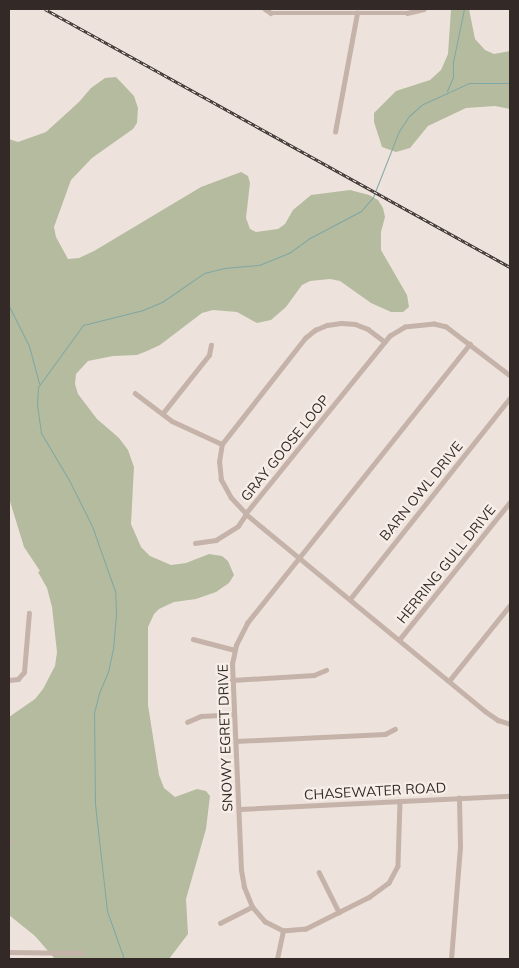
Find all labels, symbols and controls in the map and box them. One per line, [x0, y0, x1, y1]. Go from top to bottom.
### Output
street label: GRAY GOOSE LOOP [237, 392, 333, 504]
street label: BARN OWL DRIVE [376, 438, 466, 544]
street label: HERRING GULL DRIVE [393, 501, 499, 627]
street label: SNOWY EGRET DRIVE [214, 664, 236, 812]
street label: CHASEWATER ROAD [303, 779, 447, 803]

